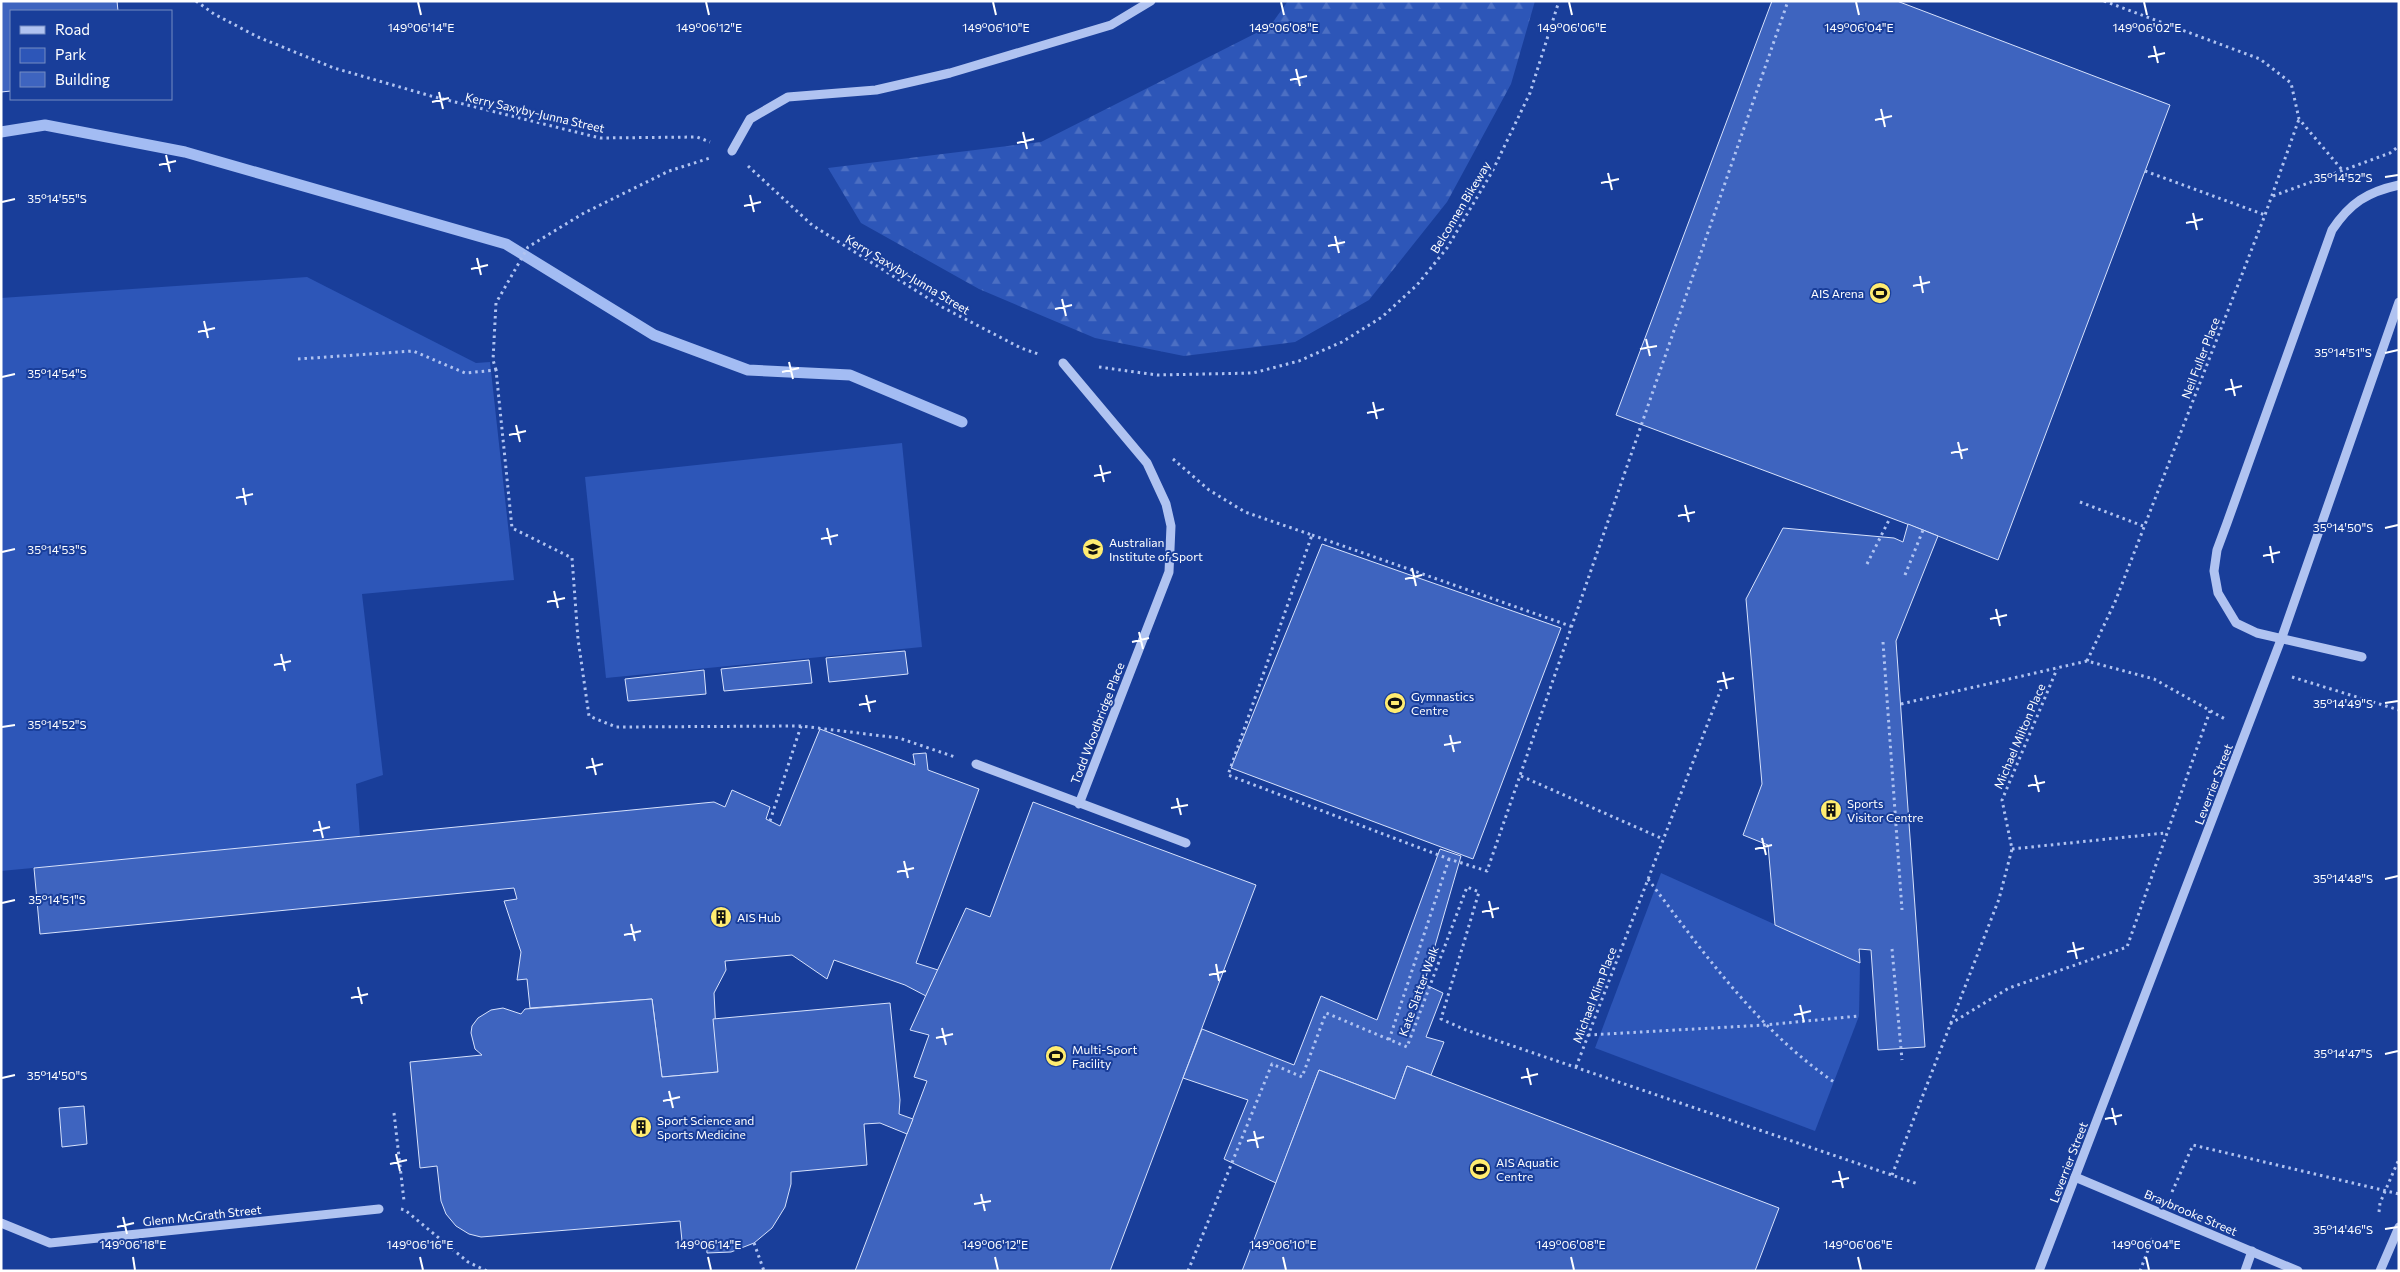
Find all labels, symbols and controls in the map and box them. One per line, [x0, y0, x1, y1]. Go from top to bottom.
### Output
legend [10, 10, 172, 100]
text: Road [55, 20, 90, 38]
text: 149°06'14"E [388, 20, 454, 34]
text: 149°06'12"E [676, 20, 742, 34]
text: 149°06'10"E [962, 20, 1030, 34]
text: 149°06'08"E [1249, 20, 1319, 34]
text: 149°06'06"E [1537, 20, 1607, 34]
text: 149°06'04"E [1824, 20, 1894, 34]
text: 149°06'02"E [2113, 20, 2181, 34]
text: Park [55, 45, 86, 63]
text: Building [55, 70, 110, 88]
street label: Kerry Saxyby-Junna Street [464, 89, 606, 136]
street label: Belconnen Bikeway [1427, 159, 1493, 255]
text: 35°14'52"S [2313, 170, 2373, 184]
text: 35°14'55"S [27, 191, 87, 205]
street label: Kerry Saxyby-Junna Street [843, 231, 973, 318]
sports icon: AIS Arena [1868, 281, 1892, 305]
place label: AIS Arena [1811, 286, 1864, 300]
street label: Neil Fuller Place [2178, 315, 2222, 401]
text: 35°14'51"S [2314, 345, 2372, 359]
text: 35°14'54"S [27, 366, 87, 380]
text: 35°14'50"S [2313, 520, 2373, 534]
place label: Australian Institute of Sport [1109, 535, 1203, 563]
school or university icon: Australian Institute of Sport [1081, 537, 1105, 561]
text: 35°14'53"S [27, 542, 87, 556]
street label: Todd Woodbridge Place [1067, 660, 1127, 786]
street label: Michael Milton Place [1990, 681, 2048, 791]
place label: Gymnastics Centre [1411, 689, 1474, 717]
sports icon: Gymnastics Centre [1383, 691, 1407, 715]
text: 35°14'49"S [2313, 696, 2373, 710]
text: 35°14'52"S [27, 717, 87, 731]
street label: Leverrier Street [2191, 742, 2235, 826]
place label: Sports Visitor Centre [1847, 796, 1923, 824]
building icon: Sports Visitor Centre [1819, 798, 1843, 822]
text: 35°14'48"S [2313, 871, 2373, 885]
text: 35°14'51"S [28, 892, 86, 906]
building icon: AIS Hub [709, 905, 733, 929]
place label: AIS Hub [737, 910, 781, 924]
street label: Kate Slatter Walk [1395, 944, 1441, 1038]
street label: Michael Klim Place [1569, 945, 1619, 1045]
place label: Multi-Sport Facility [1072, 1042, 1137, 1070]
sports icon: Multi-Sport Facility [1044, 1044, 1068, 1068]
text: 35°14'47"S [2314, 1046, 2372, 1060]
text: 35°14'50"S [27, 1068, 87, 1082]
place label: Sport Science and Sports Medicine [657, 1113, 754, 1141]
building icon: Sport Science and Sports Medicine [629, 1115, 653, 1139]
street label: Leverrier Street [2046, 1120, 2090, 1204]
place label: AIS Aquatic Centre [1496, 1155, 1559, 1183]
sports icon: AIS Aquatic Centre [1468, 1157, 1492, 1181]
street label: Braybrooke Street [2142, 1186, 2240, 1238]
street label: Glenn McGrath Street [142, 1202, 262, 1228]
text: 35°14'46"S [2313, 1222, 2373, 1236]
text: 149°06'18"E [100, 1237, 166, 1251]
text: 149°06'16"E [387, 1237, 453, 1251]
text: 149°06'14"E [675, 1237, 741, 1251]
text: 149°06'12"E [962, 1237, 1028, 1251]
text: 149°06'10"E [1249, 1237, 1317, 1251]
text: 149°06'08"E [1536, 1237, 1606, 1251]
text: 149°06'06"E [1823, 1237, 1893, 1251]
text: 149°06'04"E [2111, 1237, 2181, 1251]

